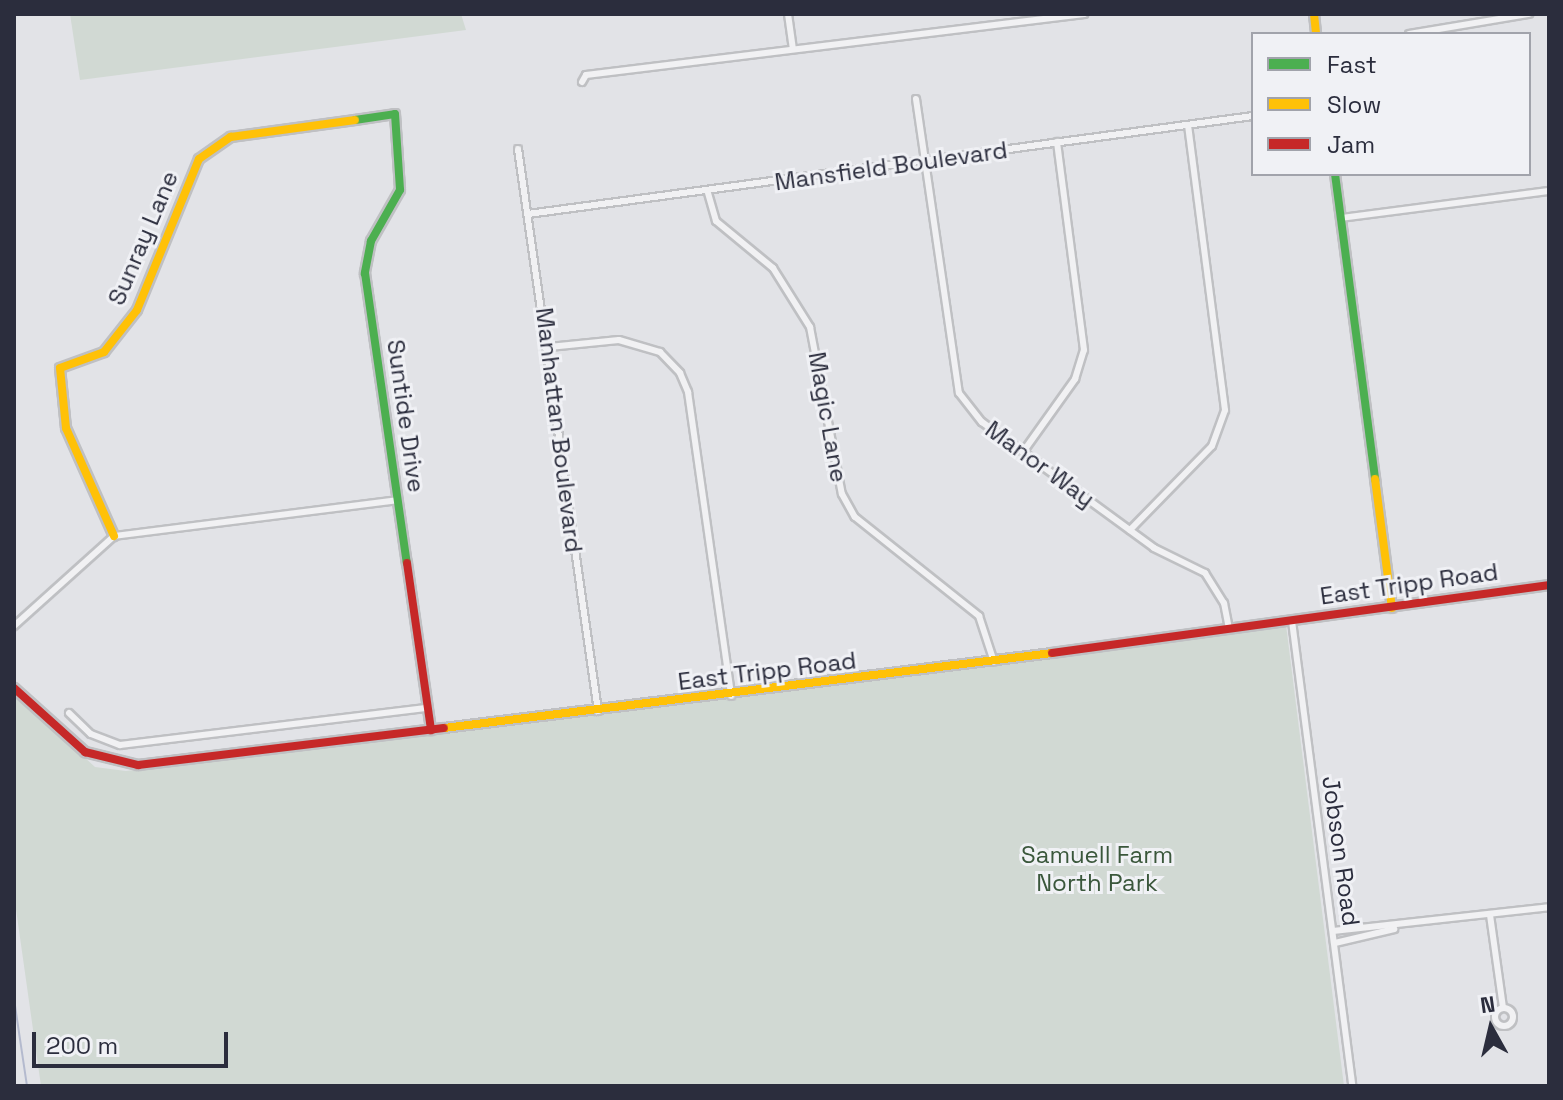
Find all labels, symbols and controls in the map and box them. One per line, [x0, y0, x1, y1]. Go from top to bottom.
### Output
legend [1251, 32, 1531, 176]
text: Fast [1327, 49, 1377, 80]
text: Slow [1327, 89, 1381, 120]
text: Jam [1327, 129, 1375, 160]
street label: Mansfield Boulevard [773, 135, 1009, 197]
street label: Sunray Lane [102, 167, 184, 309]
street label: Manhattan Boulevard [530, 306, 588, 554]
street label: Suntide Drive [381, 338, 431, 494]
street label: Magic Lane [802, 350, 854, 484]
street label: Manor Way [980, 415, 1100, 513]
street label: East Tripp Road [1318, 557, 1500, 611]
street label: East Tripp Road [676, 646, 858, 696]
street label: Jobson Road [1316, 774, 1366, 928]
park label: Samuell Farm North Park [1021, 841, 1173, 897]
north arrow [1451, 988, 1531, 1068]
text: N [1478, 989, 1497, 1019]
scale bar [36, 1016, 232, 1066]
text: 200 m [46, 1030, 118, 1061]

